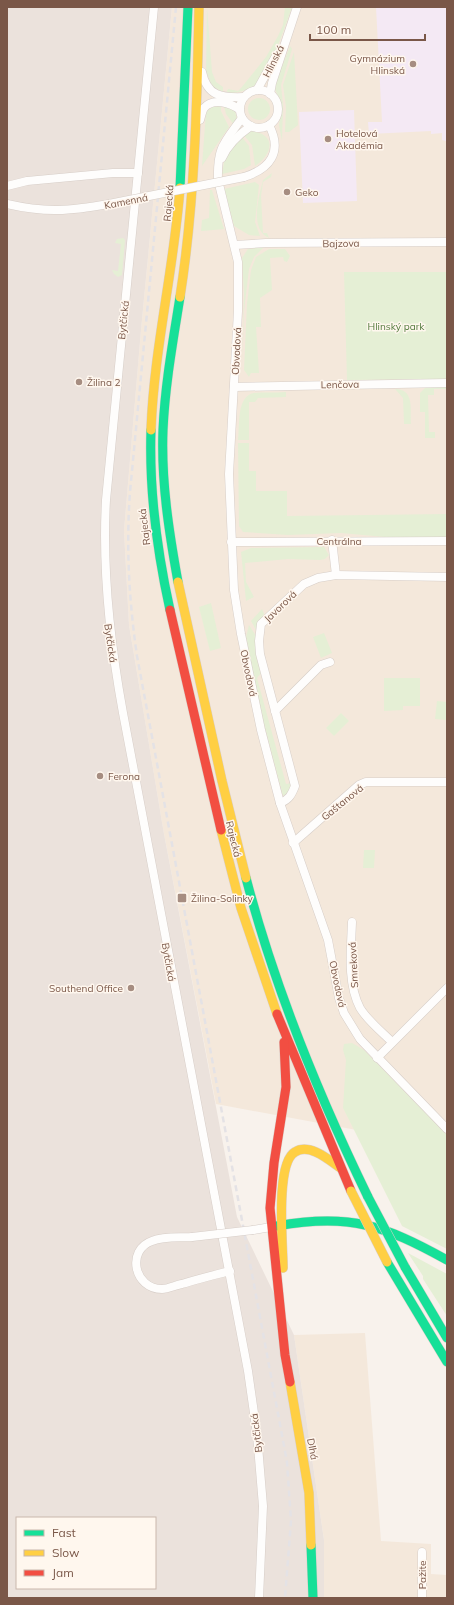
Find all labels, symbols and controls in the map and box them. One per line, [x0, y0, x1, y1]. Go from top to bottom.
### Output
scale bar [310, 16, 425, 42]
text: 100 m [316, 22, 351, 37]
street label: Hlinská [260, 43, 287, 79]
place label: Gymnázium Hlinská [350, 52, 405, 77]
marker: Gymnázium Hlinská [408, 59, 418, 69]
place label: Hotelová Akadémia [336, 127, 383, 152]
marker: Hotelová Akadémia [323, 134, 333, 144]
street label: Rajecká [160, 184, 177, 222]
place label: Geko [295, 186, 319, 199]
marker: Geko [282, 187, 292, 197]
street label: Kamenná [103, 191, 149, 212]
street label: Bajzova [322, 237, 360, 250]
street label: Bytčická [115, 300, 132, 340]
park label: Hlinský park [368, 320, 425, 333]
street label: Obvodová [229, 327, 244, 375]
place label: Žilina 2 [87, 376, 121, 389]
marker: Žilina 2 [74, 377, 84, 387]
street label: Lenčova [321, 378, 359, 391]
street label: Rajecká [136, 508, 153, 546]
street label: Centrálna [316, 535, 362, 548]
street label: Javorová [261, 588, 300, 625]
street label: Bytčická [101, 623, 120, 663]
street label: Obvodová [237, 648, 260, 698]
place label: Ferona [108, 770, 140, 783]
marker: Ferona [95, 771, 105, 781]
street label: Gaštanová [319, 781, 366, 823]
street label: Rajecká [223, 820, 244, 859]
marker: Žilina-Solinky [176, 892, 188, 904]
place label: Žilina-Solinky [191, 892, 254, 905]
street label: Bytčická [159, 942, 178, 982]
street label: Smreková [346, 942, 361, 988]
street label: Obvodová [326, 959, 349, 1009]
place label: Southend Office [49, 982, 123, 995]
marker: Southend Office [126, 983, 136, 993]
street label: Bytčická [248, 1413, 265, 1453]
street label: Dlhá [304, 1437, 321, 1461]
legend [16, 1517, 156, 1589]
text: Fast [52, 1525, 76, 1540]
text: Slow [52, 1545, 80, 1560]
street label: Pažite [416, 1561, 429, 1589]
text: Jam [52, 1565, 74, 1580]

